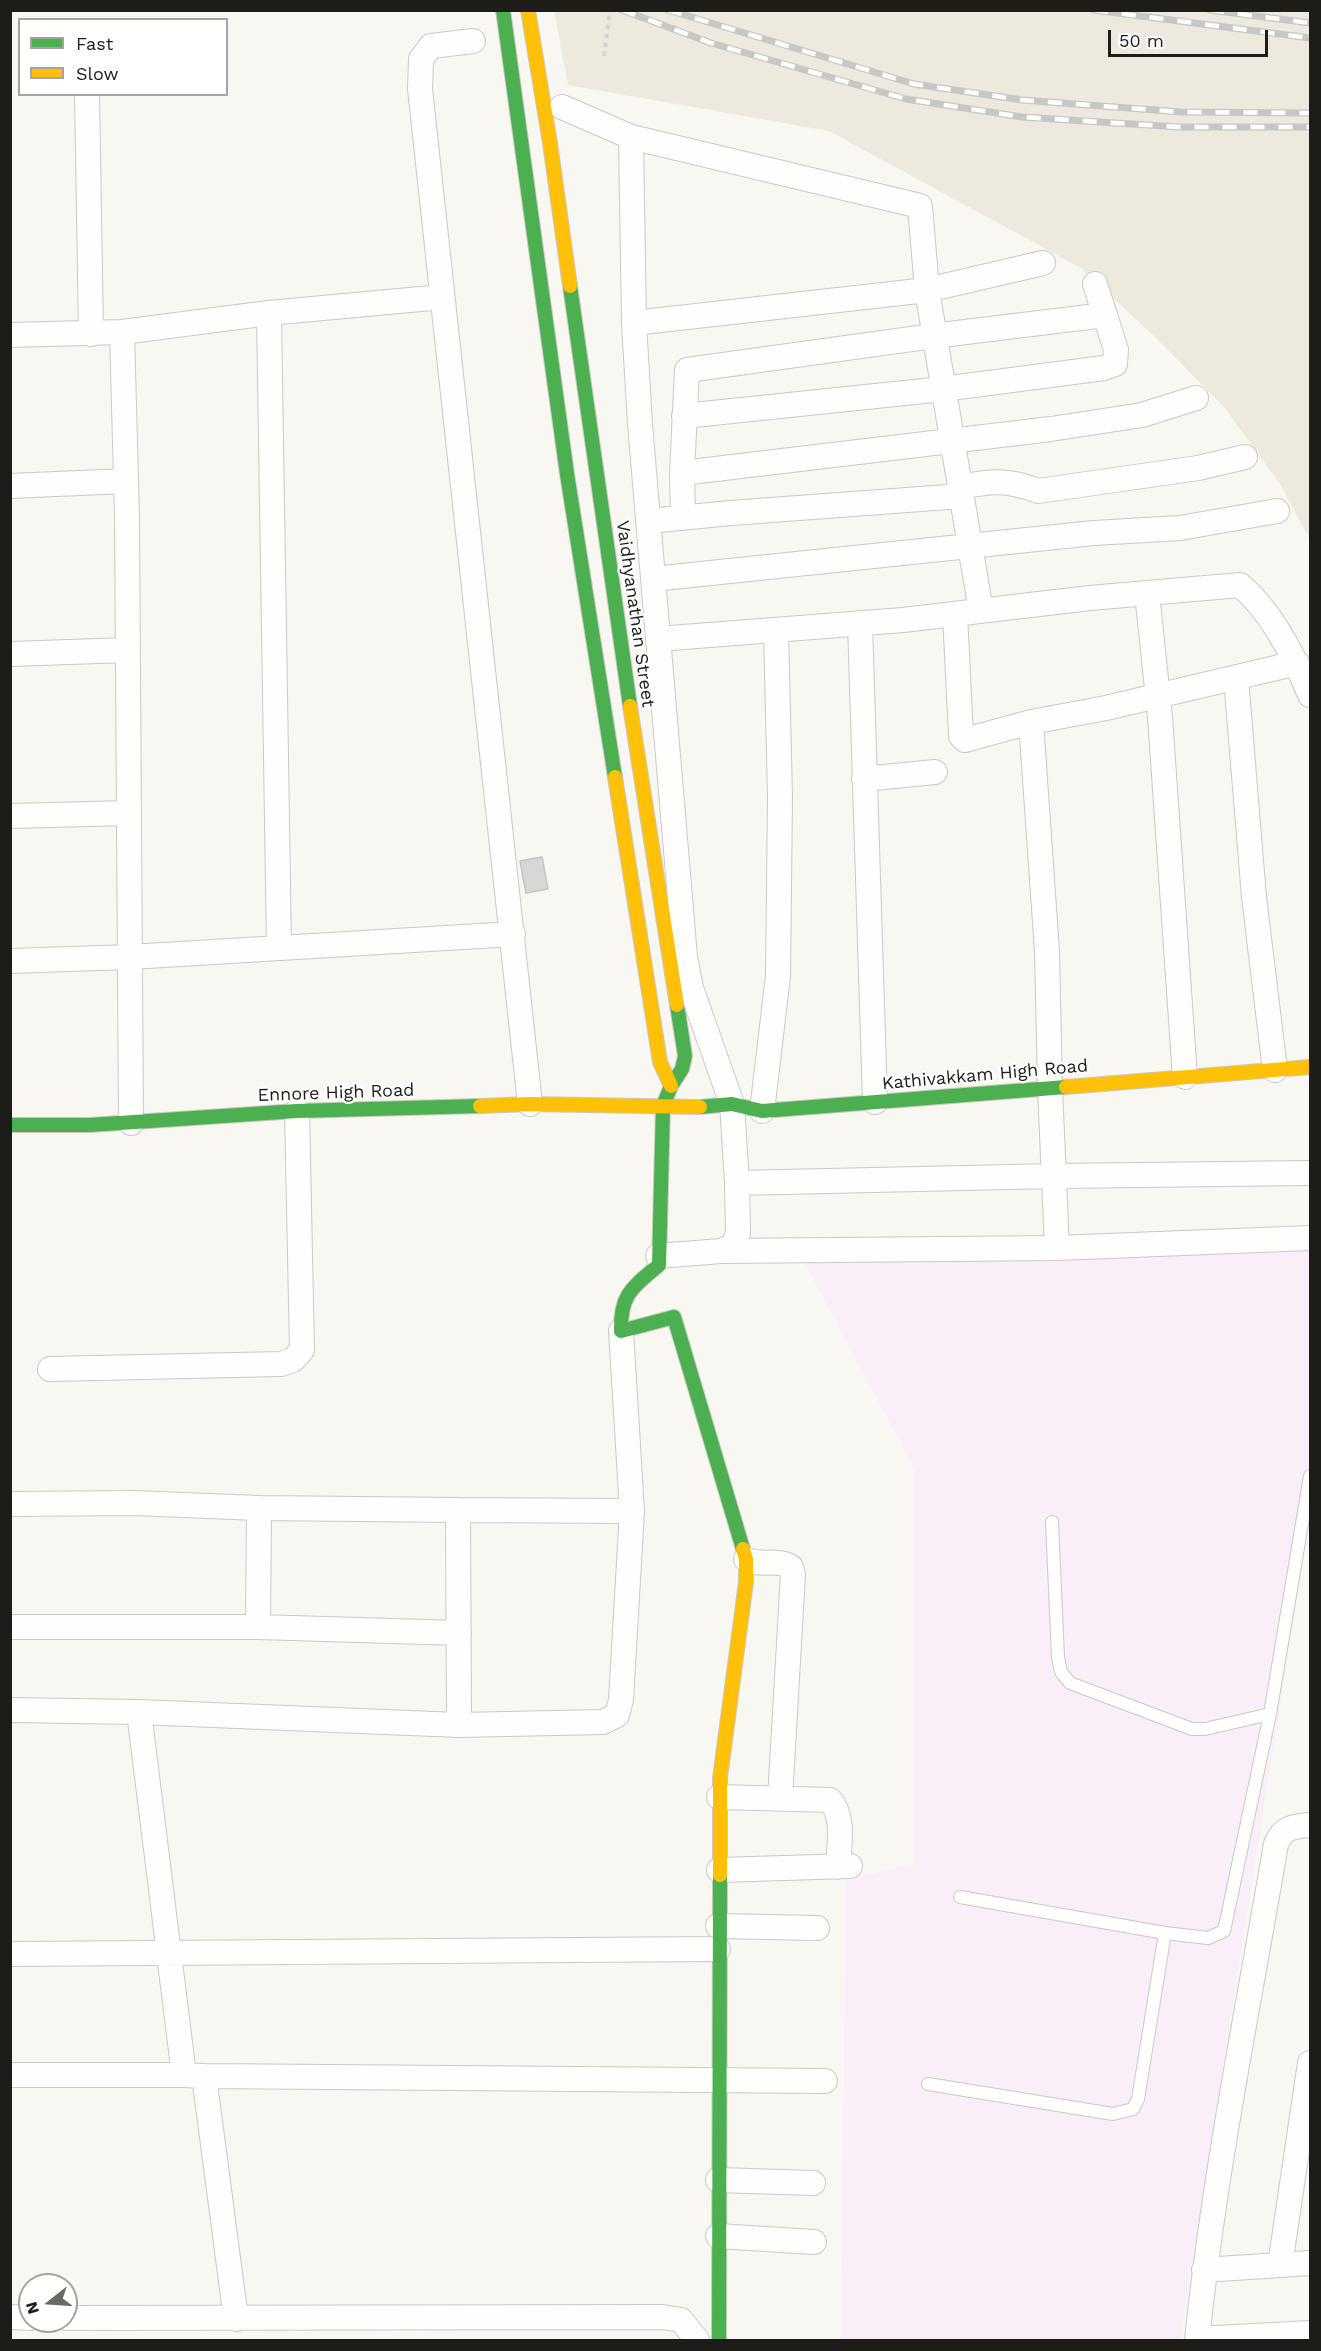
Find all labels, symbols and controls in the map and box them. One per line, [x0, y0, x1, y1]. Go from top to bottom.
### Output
legend [18, 18, 228, 96]
scale bar [1111, 18, 1272, 56]
text: 50 m [1119, 30, 1164, 51]
text: Fast [76, 33, 113, 54]
text: Slow [76, 63, 119, 84]
street label: Vaidhyanathan Street [611, 519, 659, 709]
street label: Kathivakkam High Road [881, 1055, 1089, 1095]
street label: Ennore High Road [257, 1079, 415, 1107]
north arrow [18, 2273, 78, 2333]
text: N [21, 2299, 43, 2316]

